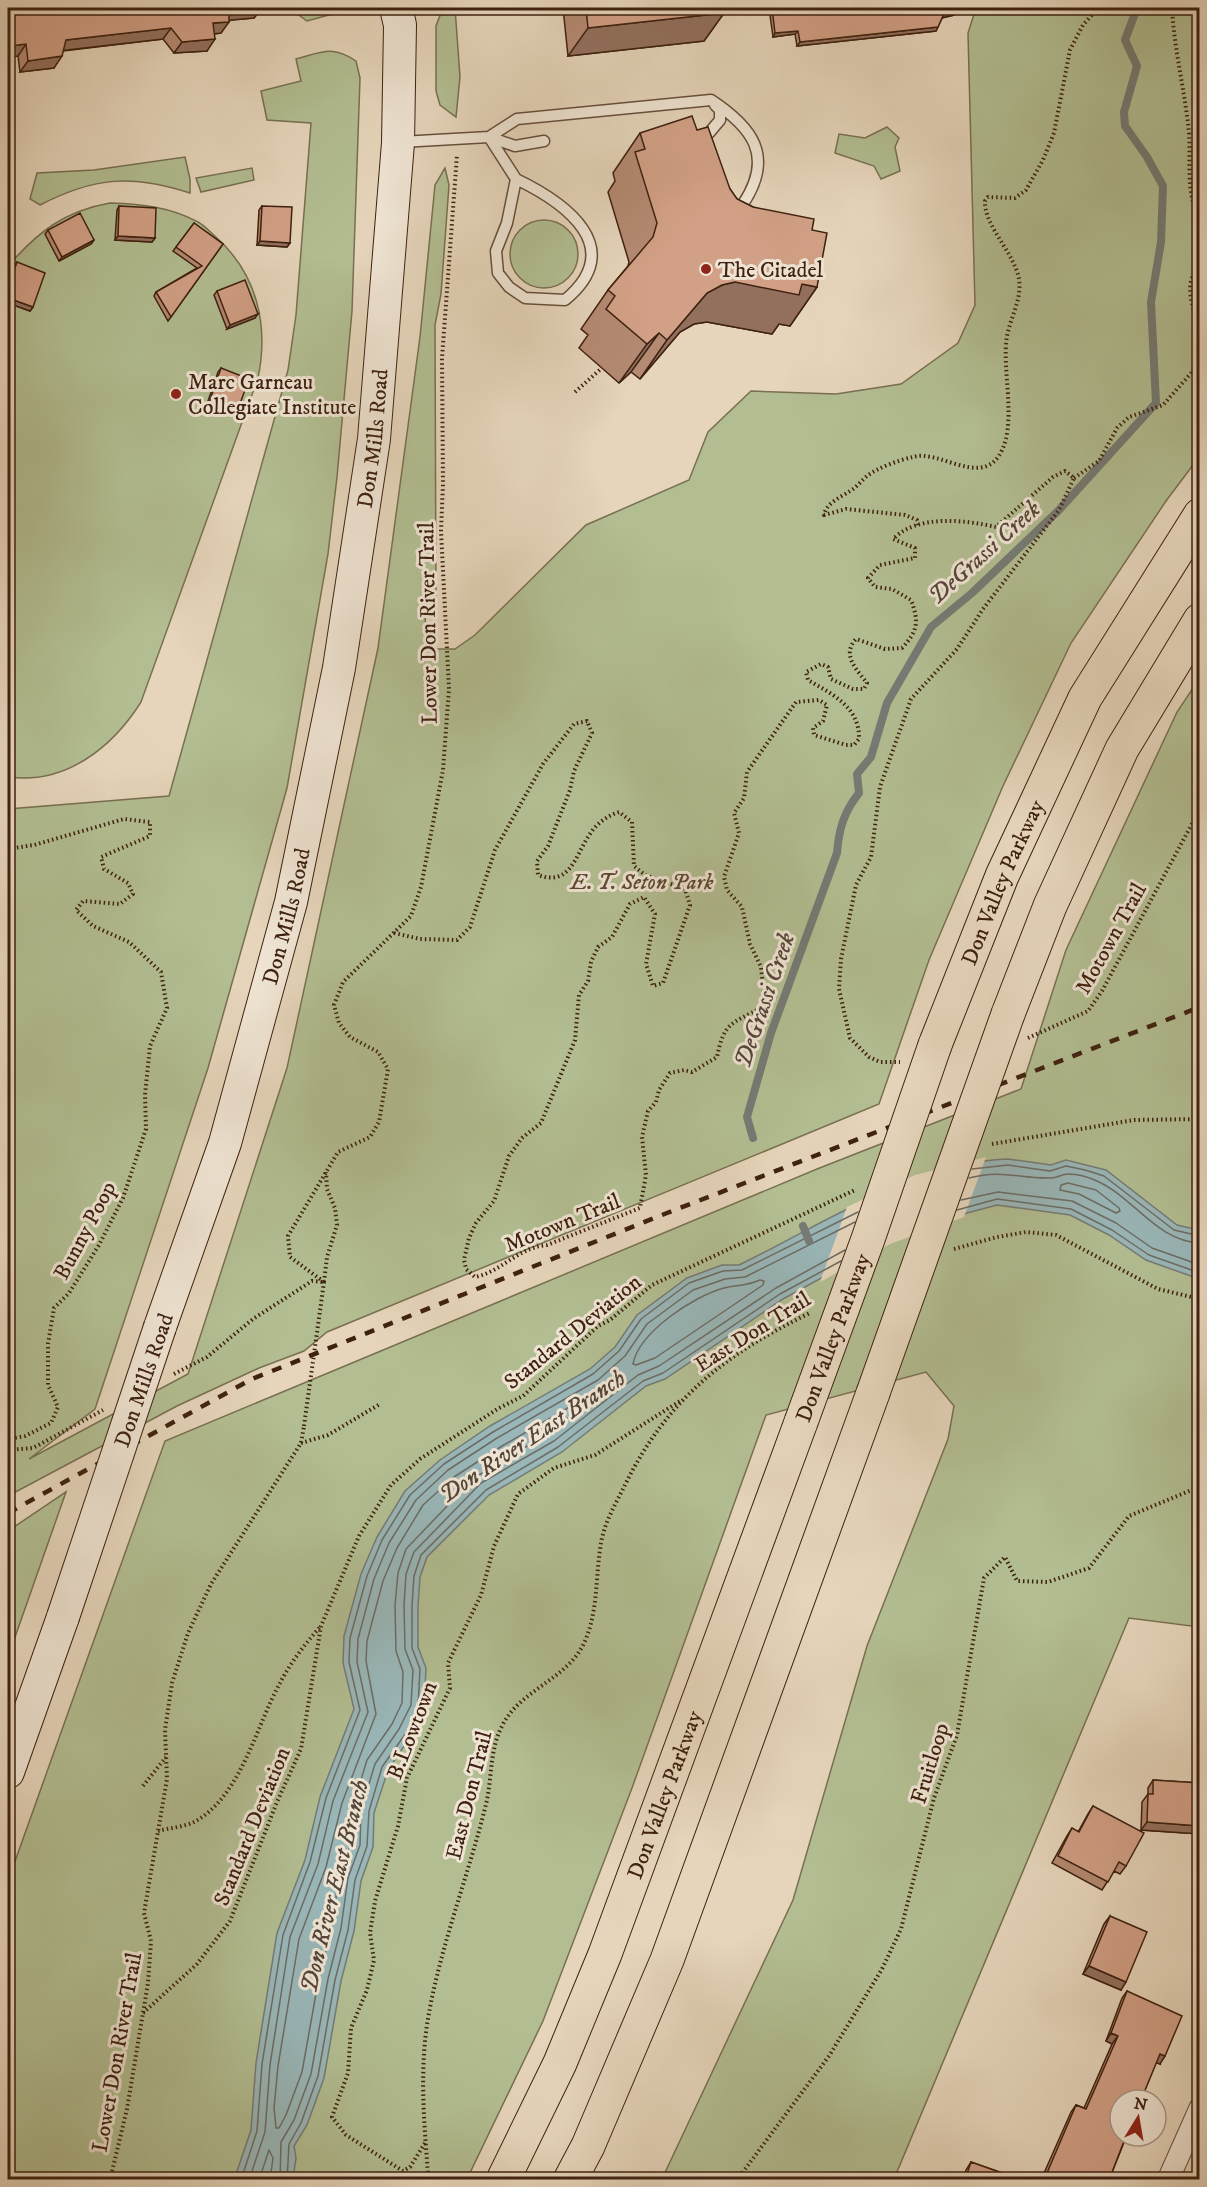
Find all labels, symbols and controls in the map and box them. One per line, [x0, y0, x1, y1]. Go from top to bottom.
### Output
place label: The Citadel [718, 257, 824, 284]
marker: The Citadel [699, 262, 713, 276]
street label: Don Mills Road [352, 368, 395, 510]
place label: Marc Garneau Collegiate Institute [188, 369, 356, 421]
marker: Marc Garneau Collegiate Institute [169, 387, 183, 401]
water label: DeGrassi Creek [922, 495, 1047, 611]
street label: Lower Don River Trail [413, 521, 444, 724]
street label: Don Valley Parkway [956, 795, 1051, 969]
street label: Don Mills Road [257, 846, 317, 988]
park label: E. T. Seton Park [569, 869, 714, 896]
street label: Motown Trail [1070, 878, 1153, 999]
water label: DeGrassi Creek [728, 929, 802, 1072]
street label: Bunny Poop [48, 1177, 122, 1284]
street label: Motown Trail [501, 1188, 625, 1259]
street label: Don Valley Parkway [790, 1249, 877, 1426]
street label: Standard Deviation [499, 1268, 647, 1396]
street label: East Don Trail [690, 1286, 816, 1379]
street label: Don Mills Road [109, 1310, 180, 1451]
water label: Don River East Branch [434, 1363, 631, 1510]
street label: B.Lowtown [381, 1677, 444, 1783]
street label: Don Valley Parkway [622, 1707, 709, 1883]
street label: Fruitloop [905, 1720, 955, 1807]
street label: East Don Trail [440, 1728, 499, 1862]
street label: Standard Deviation [208, 1743, 297, 1910]
water label: Don River East Branch [294, 1777, 376, 1996]
street label: Lower Don River Trail [87, 1950, 148, 2154]
north arrow [1108, 2088, 1168, 2148]
text: N [1132, 2093, 1149, 2115]

